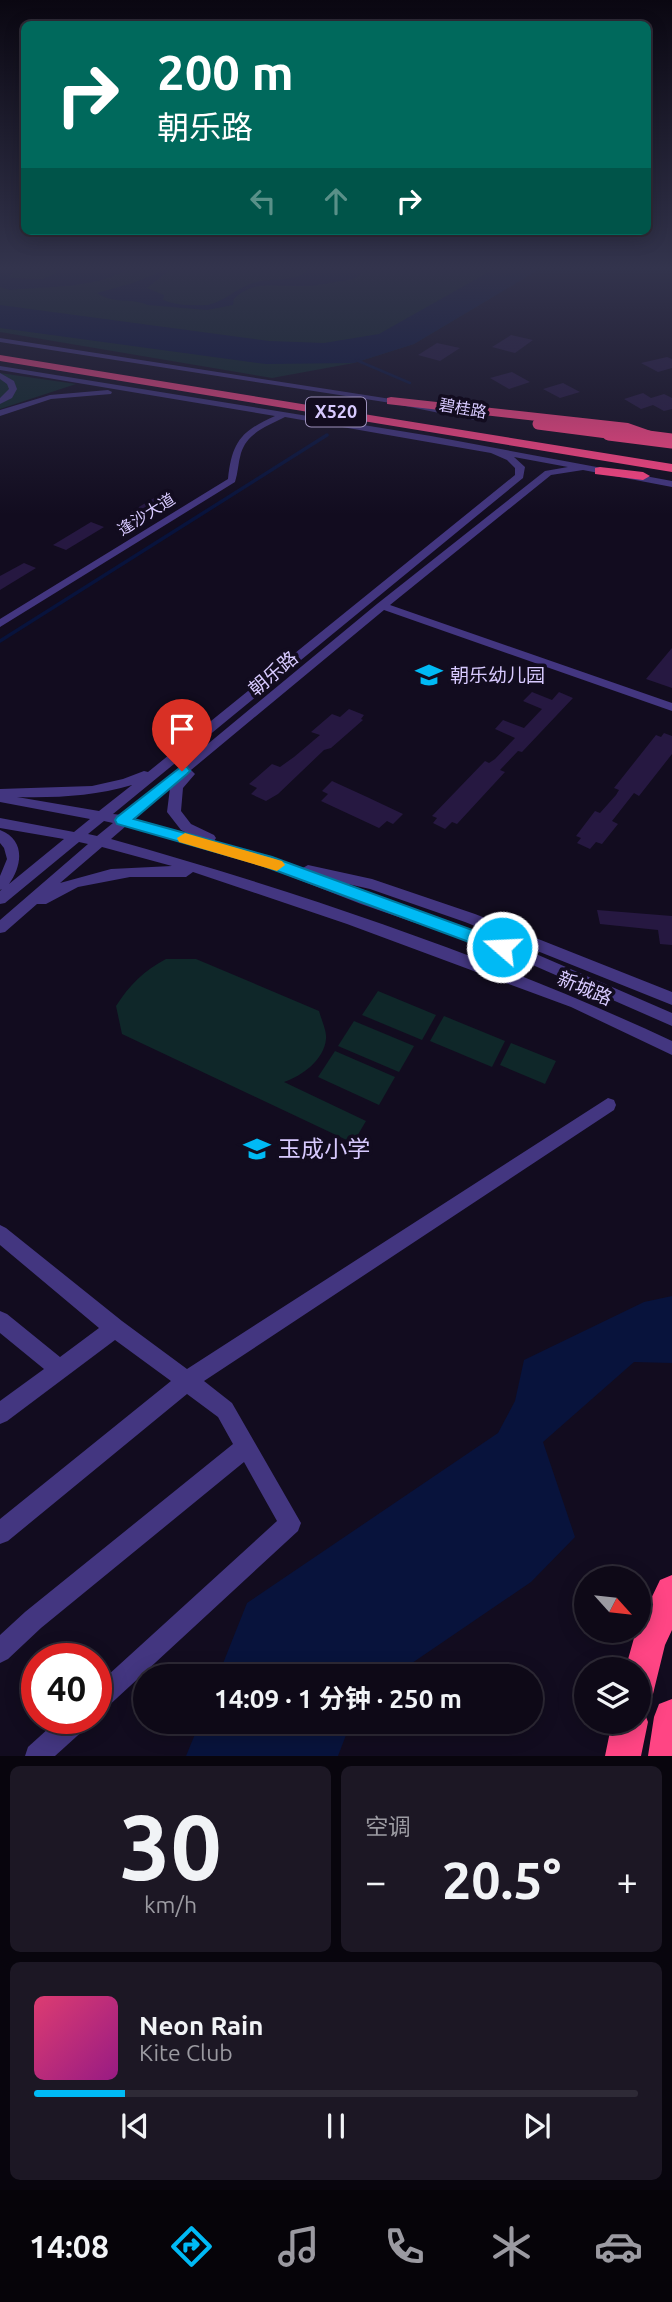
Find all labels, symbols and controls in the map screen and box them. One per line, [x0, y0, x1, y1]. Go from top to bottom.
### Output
text: 200 m [157, 44, 294, 99]
icon: right [42, 49, 133, 140]
text: 朝乐路 [157, 109, 253, 145]
icon: left [244, 182, 282, 220]
icon: ahead [317, 182, 355, 220]
icon: right [390, 182, 428, 220]
street label: 碧桂路 [438, 395, 488, 421]
road number: X520 [306, 398, 366, 426]
street label: 逢沙大道 [114, 489, 178, 539]
street label: 朝乐路 [244, 646, 302, 700]
school or university icon: 朝乐幼儿园 [414, 660, 444, 690]
place label: 朝乐幼儿园 [450, 664, 545, 686]
pin [152, 699, 212, 771]
icon: arrive [163, 710, 201, 748]
position arrow [465, 910, 539, 984]
street label: 新城路 [554, 967, 616, 1009]
school or university icon: 玉成小学 [242, 1134, 272, 1164]
place label: 玉成小学 [278, 1136, 370, 1161]
north arrow [574, 1566, 651, 1643]
map controls [574, 1566, 651, 1734]
speed limit sign: 40 [21, 1643, 112, 1734]
button: layers [574, 1657, 651, 1734]
text: 14:09 · 1 分钟 · 250 m [214, 1684, 462, 1713]
text: 30 [119, 1795, 222, 1897]
text: 空调 [365, 1814, 411, 1839]
text: 20.5° [442, 1851, 561, 1909]
text: − [365, 1860, 386, 1902]
text: + [617, 1860, 638, 1902]
text: km/h [144, 1892, 197, 1917]
text: Neon Rain [139, 2011, 264, 2040]
text: Kite Club [139, 2040, 233, 2065]
icon: previous [116, 2107, 154, 2145]
icon: pause [317, 2107, 355, 2145]
icon: next [518, 2107, 556, 2145]
icon: directions [167, 2222, 216, 2271]
icon: music [274, 2222, 323, 2271]
icon: phone [380, 2222, 429, 2271]
icon: climate [487, 2222, 536, 2271]
icon: car [594, 2222, 643, 2271]
text: 14:08 [29, 2228, 109, 2264]

